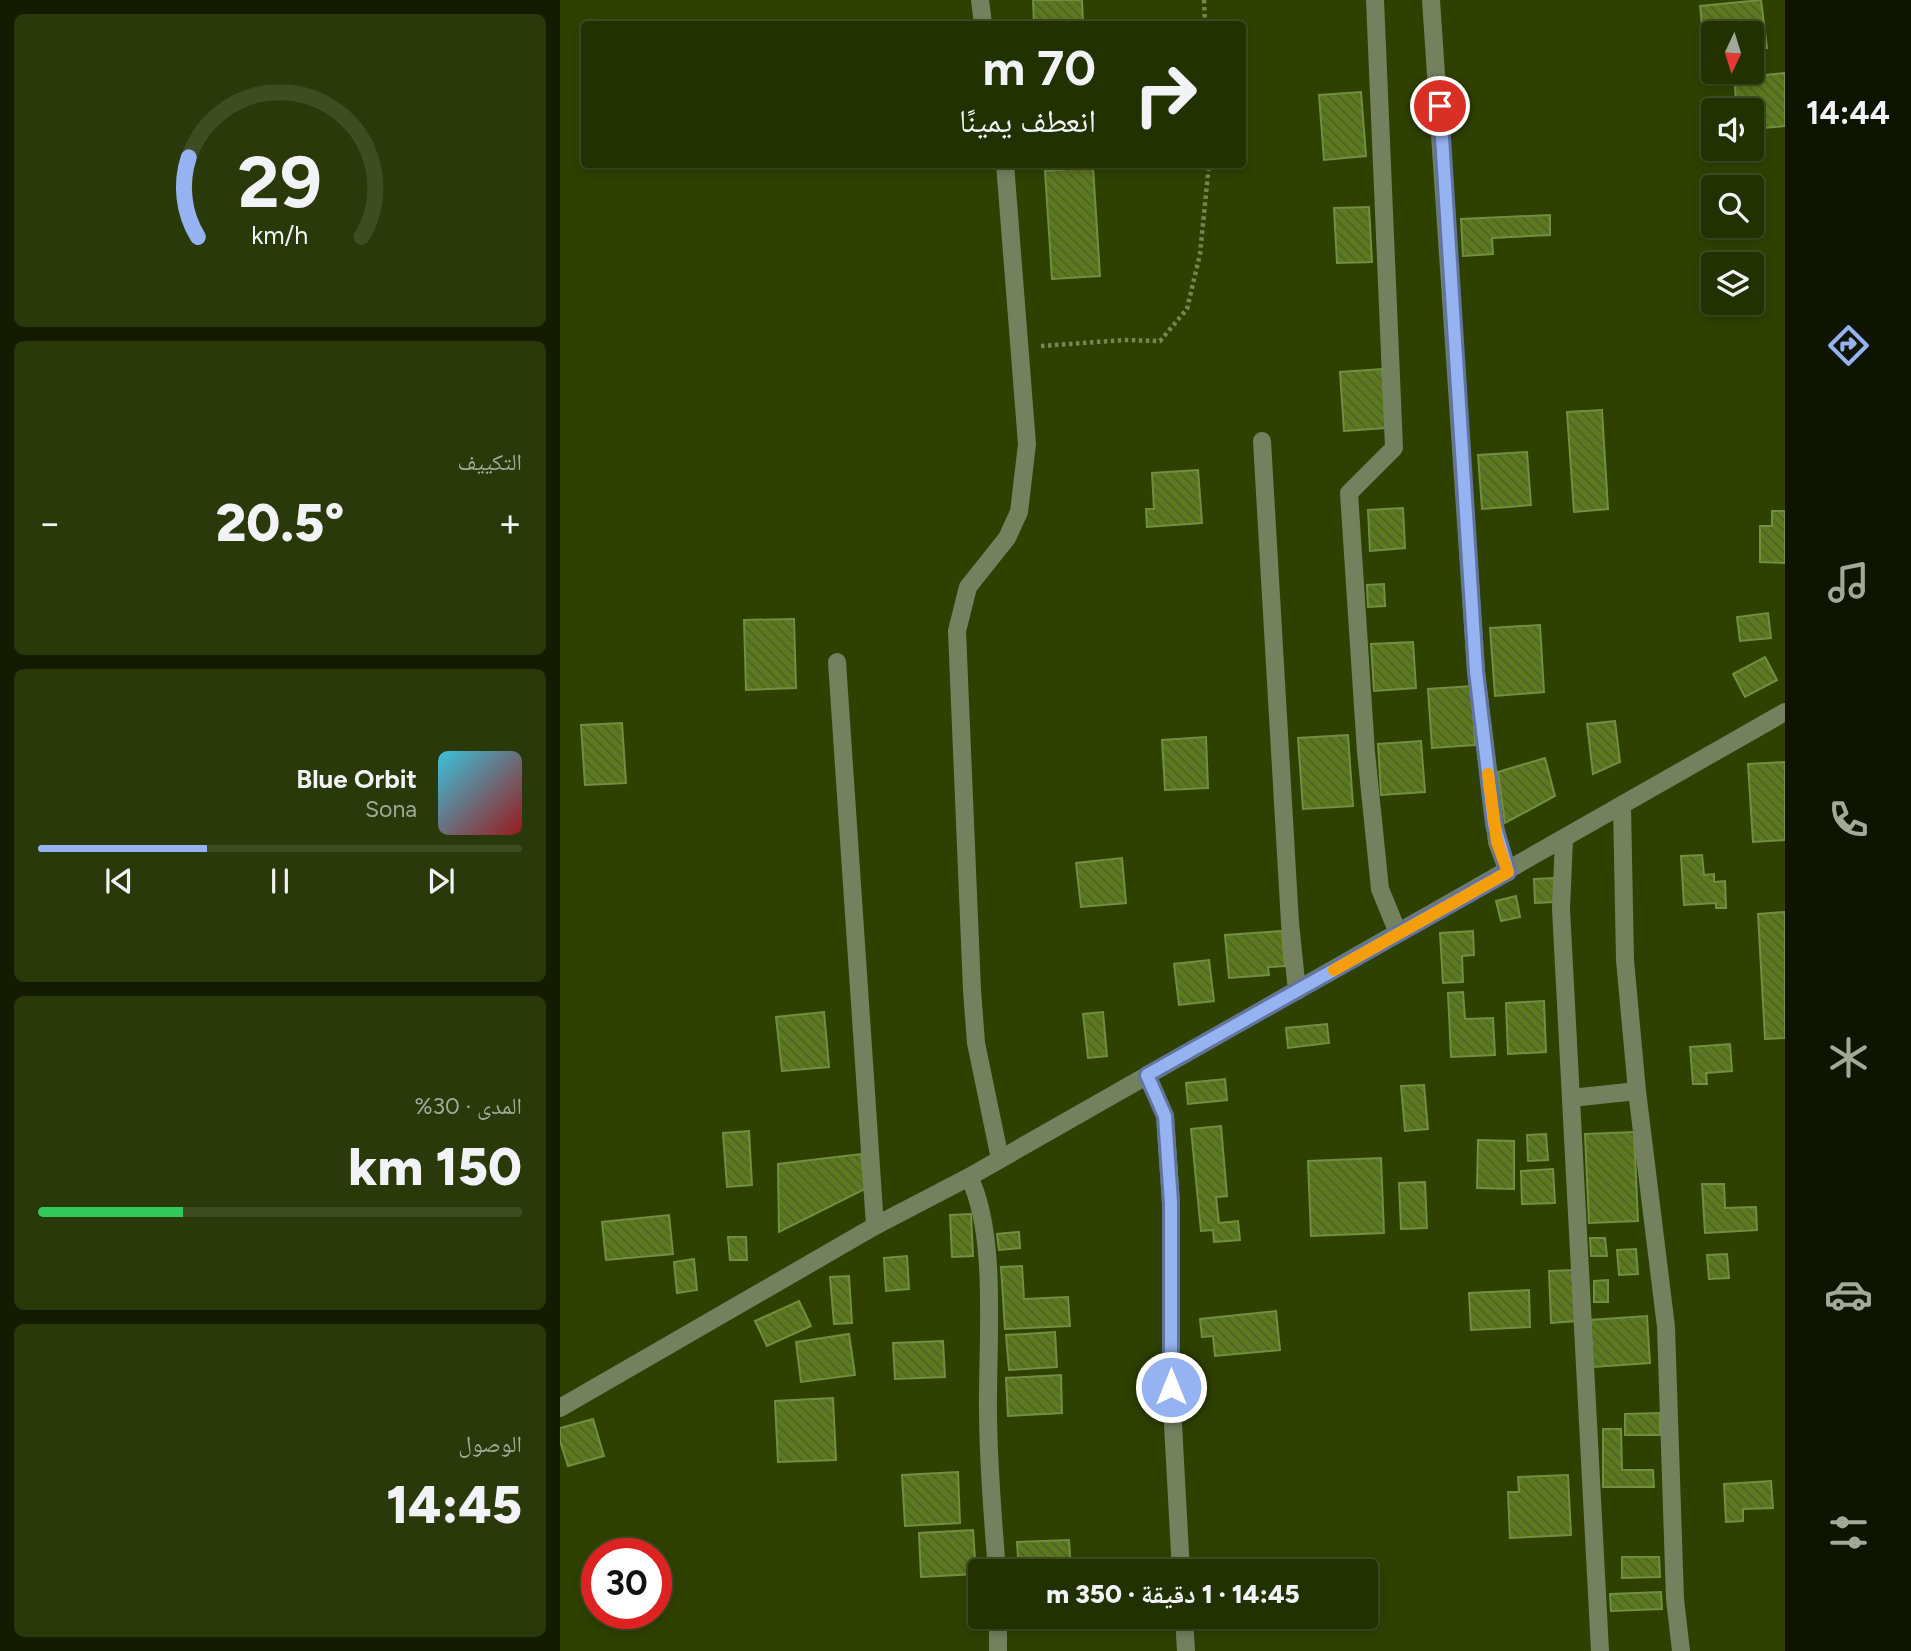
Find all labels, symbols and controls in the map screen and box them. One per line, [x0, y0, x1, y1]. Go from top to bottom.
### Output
north arrow [1701, 21, 1764, 84]
map controls [1701, 21, 1764, 315]
text: 70 m [983, 38, 1096, 97]
icon: right [1120, 49, 1211, 140]
pin [1410, 76, 1470, 136]
icon: arrive [1421, 87, 1459, 125]
text: 14:44 [1806, 94, 1890, 132]
button: sound [1701, 98, 1764, 161]
text: انعطف يمينًا [959, 102, 1096, 140]
text: 29 [238, 138, 322, 225]
button: search [1701, 175, 1764, 238]
text: km/h [251, 220, 309, 250]
button: layers [1701, 252, 1764, 315]
icon: directions [1824, 321, 1873, 370]
text: التكييف [457, 448, 522, 476]
text: 20.5° [216, 492, 344, 554]
text: − [38, 500, 62, 546]
text: + [498, 500, 522, 546]
icon: music [1824, 558, 1873, 607]
text: Blue Orbit [296, 763, 417, 795]
text: Sona [365, 795, 417, 823]
icon: phone [1824, 795, 1873, 844]
icon: previous [100, 862, 138, 900]
icon: pause [261, 862, 299, 900]
icon: next [422, 862, 460, 900]
icon: climate [1824, 1033, 1873, 1082]
text: المدى · 30% [414, 1092, 522, 1120]
text: 150 km [348, 1136, 522, 1198]
icon: car [1824, 1270, 1873, 1319]
position arrow [1134, 1350, 1208, 1424]
text: الوصول [458, 1430, 522, 1458]
text: 14:45 [386, 1474, 522, 1536]
icon: filters [1824, 1508, 1873, 1557]
speed limit sign: 30 [581, 1538, 672, 1629]
text: 14:45 · 1 دقيقة · 350 m [1046, 1578, 1300, 1610]

